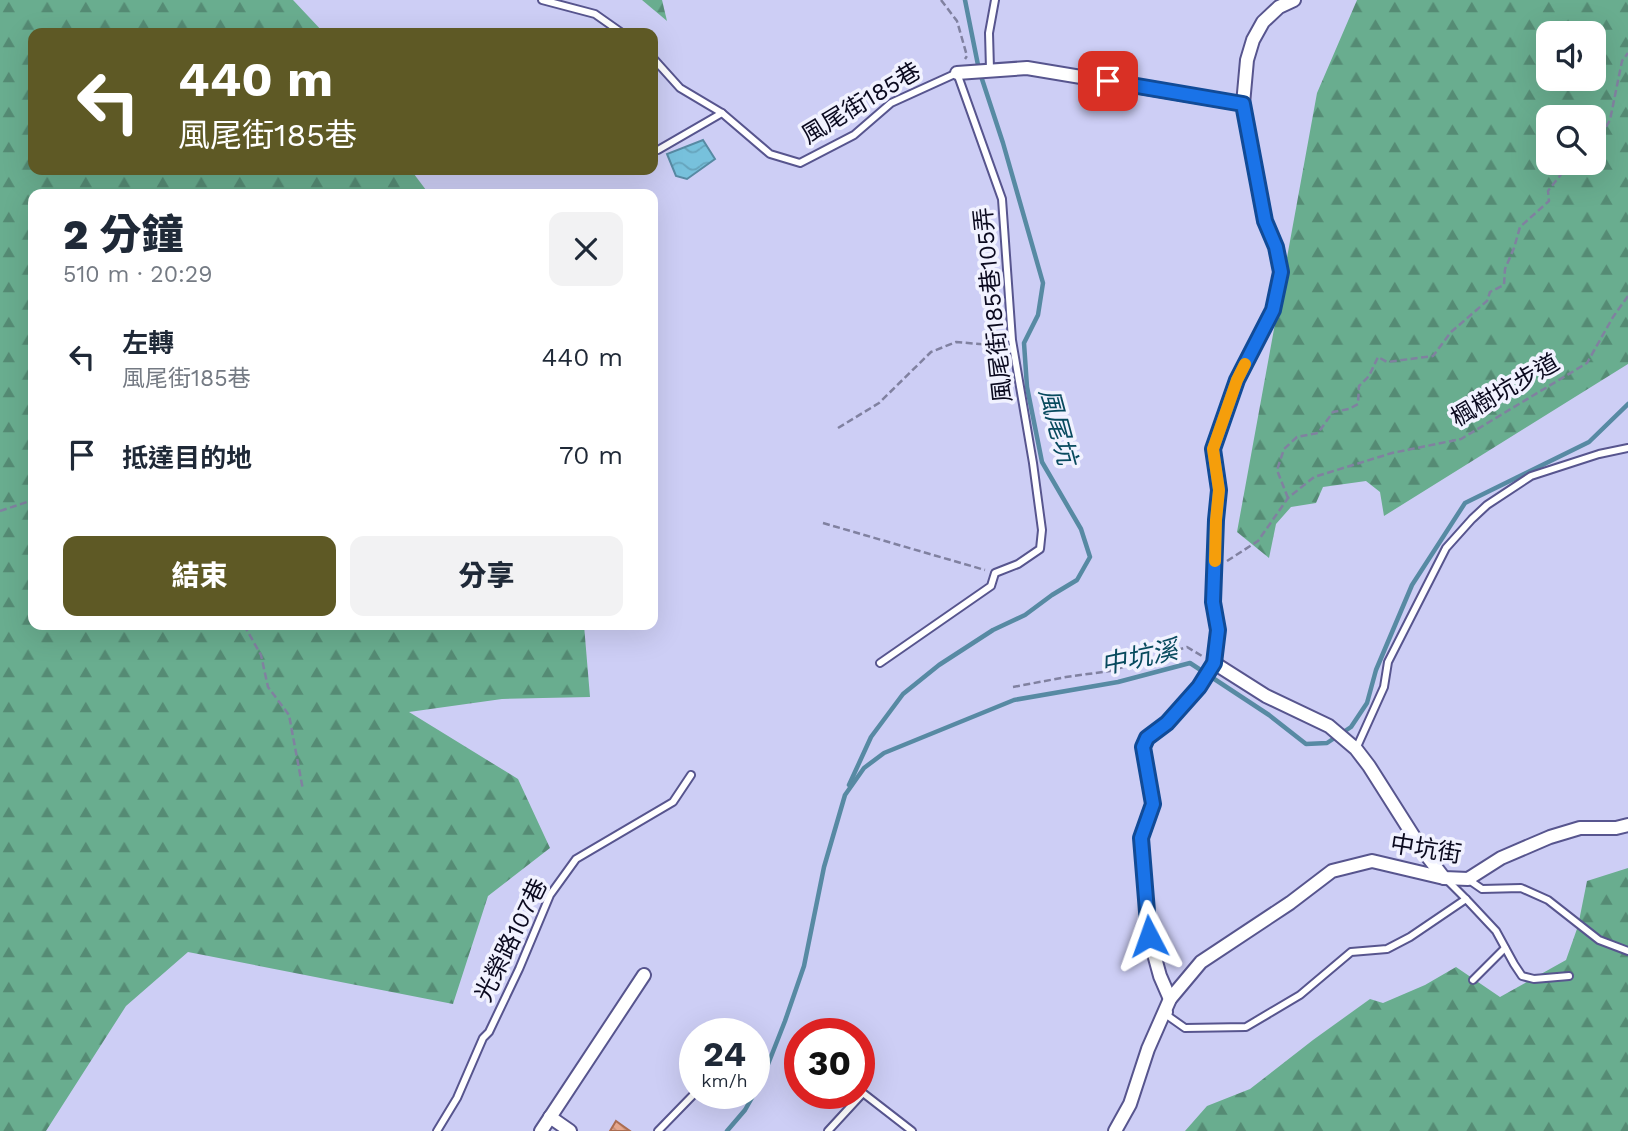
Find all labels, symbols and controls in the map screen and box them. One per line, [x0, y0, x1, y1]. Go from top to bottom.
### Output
map controls [1536, 21, 1606, 175]
button: sound [1536, 21, 1606, 91]
text: 440 m [178, 50, 333, 108]
pin [1078, 51, 1138, 111]
icon: left [63, 56, 154, 147]
street label: 風尾街185巷 [796, 56, 926, 150]
icon: arrive [1089, 62, 1127, 100]
button: search [1536, 105, 1606, 175]
text: 風尾街185巷 [178, 116, 357, 154]
street label: 風尾街185巷105弄 [969, 206, 1017, 404]
text: 2 分鐘 [63, 210, 183, 259]
button: close [549, 212, 623, 286]
text: 510 m · 20:29 [63, 261, 212, 288]
text: 左轉 [122, 328, 174, 358]
icon: left [63, 338, 101, 376]
text: 440 m [541, 342, 623, 372]
street label: 楓樹坑步道 [1446, 348, 1564, 432]
text: 風尾街185巷 [122, 365, 251, 392]
water label: 風尾坑 [1033, 384, 1084, 471]
icon: arrive [63, 436, 101, 474]
text: 70 m [559, 440, 623, 470]
text: 抵達目的地 [122, 443, 252, 473]
button: 結束 [63, 536, 336, 616]
button: 分享 [350, 536, 623, 616]
water label: 中坑溪 [1098, 633, 1184, 680]
street label: 中坑街 [1388, 830, 1464, 868]
street label: 光榮路107巷 [469, 874, 553, 1006]
position arrow [1112, 899, 1186, 973]
speed limit sign: 30 [784, 1018, 875, 1109]
text: 24 [703, 1033, 746, 1075]
text: km/h [701, 1070, 748, 1091]

